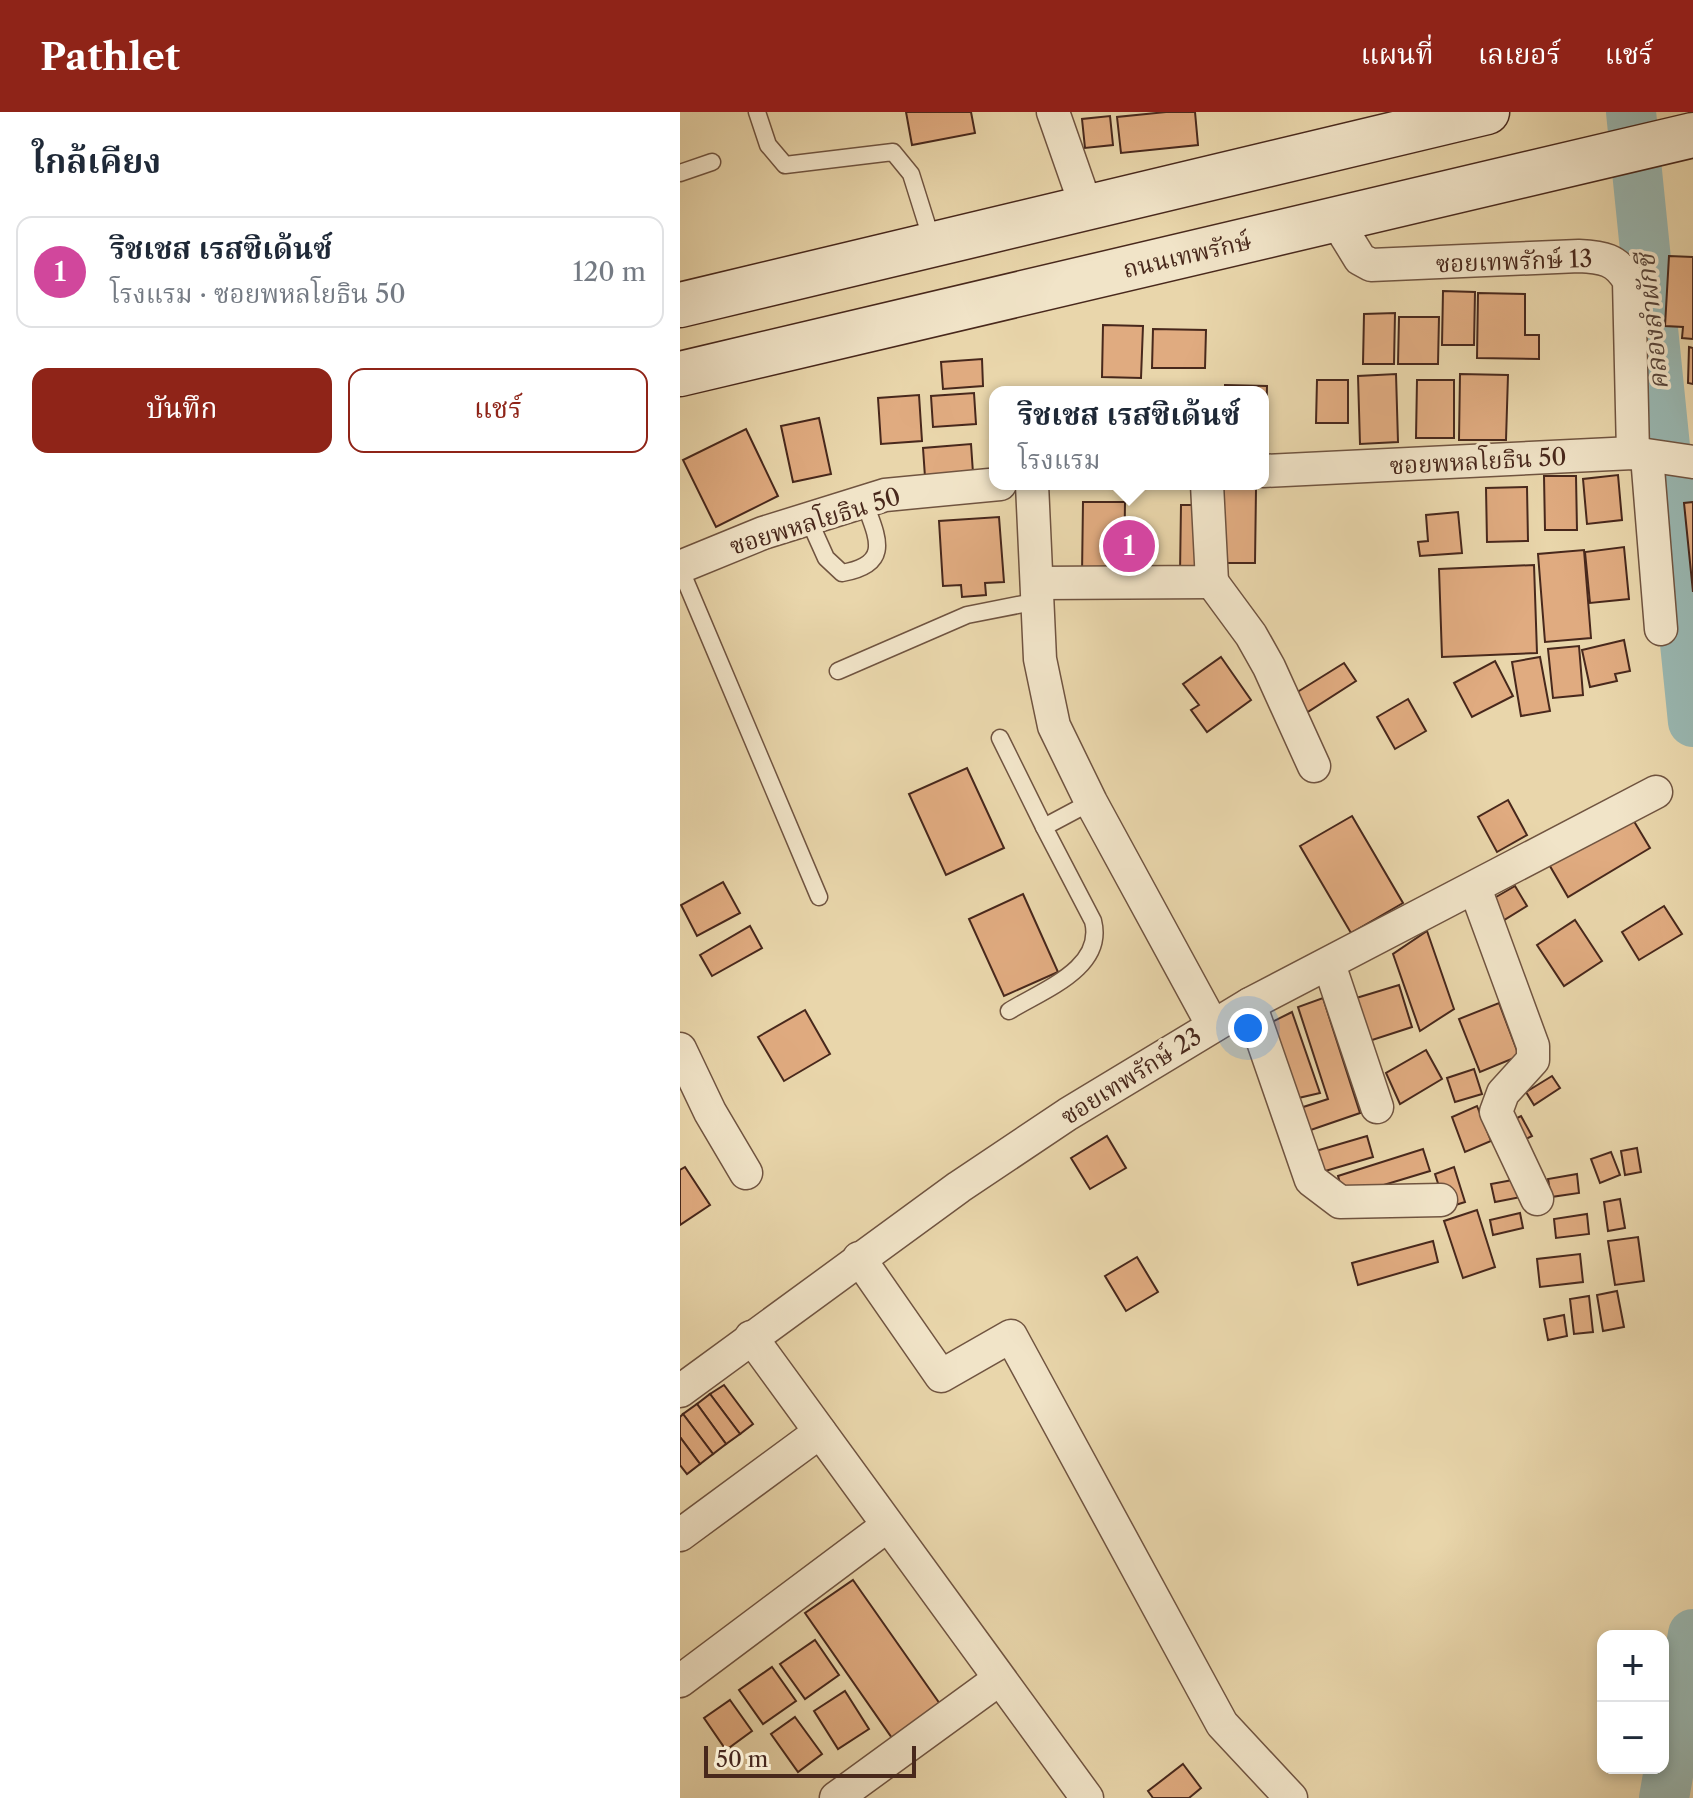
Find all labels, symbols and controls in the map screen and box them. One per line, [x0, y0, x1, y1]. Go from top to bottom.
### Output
text: Pathlet [40, 33, 180, 80]
text: แผนที่ [1360, 37, 1434, 71]
text: เลเยอร์ [1478, 37, 1561, 71]
text: แชร์ [1605, 37, 1653, 71]
text: ใกล้เคียง [32, 140, 161, 182]
street label: ถนนเทพรักษ์ [1120, 225, 1254, 284]
text: ริชเชส เรสซิเด้นซ์ [110, 230, 332, 267]
street label: ซอยเทพรักษ์ 13 [1435, 243, 1593, 278]
water label: คลองลำผักชี [1629, 249, 1675, 392]
text: 1 [54, 256, 66, 288]
text: 120 m [572, 256, 646, 288]
text: โรงแรม · ซอยพหลโยธิน 50 [110, 278, 406, 310]
button: บันทึก [32, 368, 332, 453]
button: แชร์ [348, 368, 648, 453]
popup [989, 386, 1269, 490]
text: ริชเชส เรสซิเด้นซ์ [1018, 396, 1240, 433]
street label: ซอยพหลโยธิน 50 [1389, 439, 1567, 480]
text: โรงแรม [1018, 444, 1101, 476]
street label: ซอยพหลโยธิน 50 [725, 478, 904, 561]
pin: 1 [1103, 516, 1155, 576]
your location [1228, 1008, 1268, 1048]
street label: ซอยเทพรักษ์ 23 [1055, 1020, 1207, 1131]
map controls [1597, 1630, 1669, 1774]
button: + [1597, 1630, 1669, 1702]
button: − [1597, 1702, 1669, 1774]
scale bar [704, 1742, 916, 1778]
text: 50 m [716, 1746, 768, 1773]

